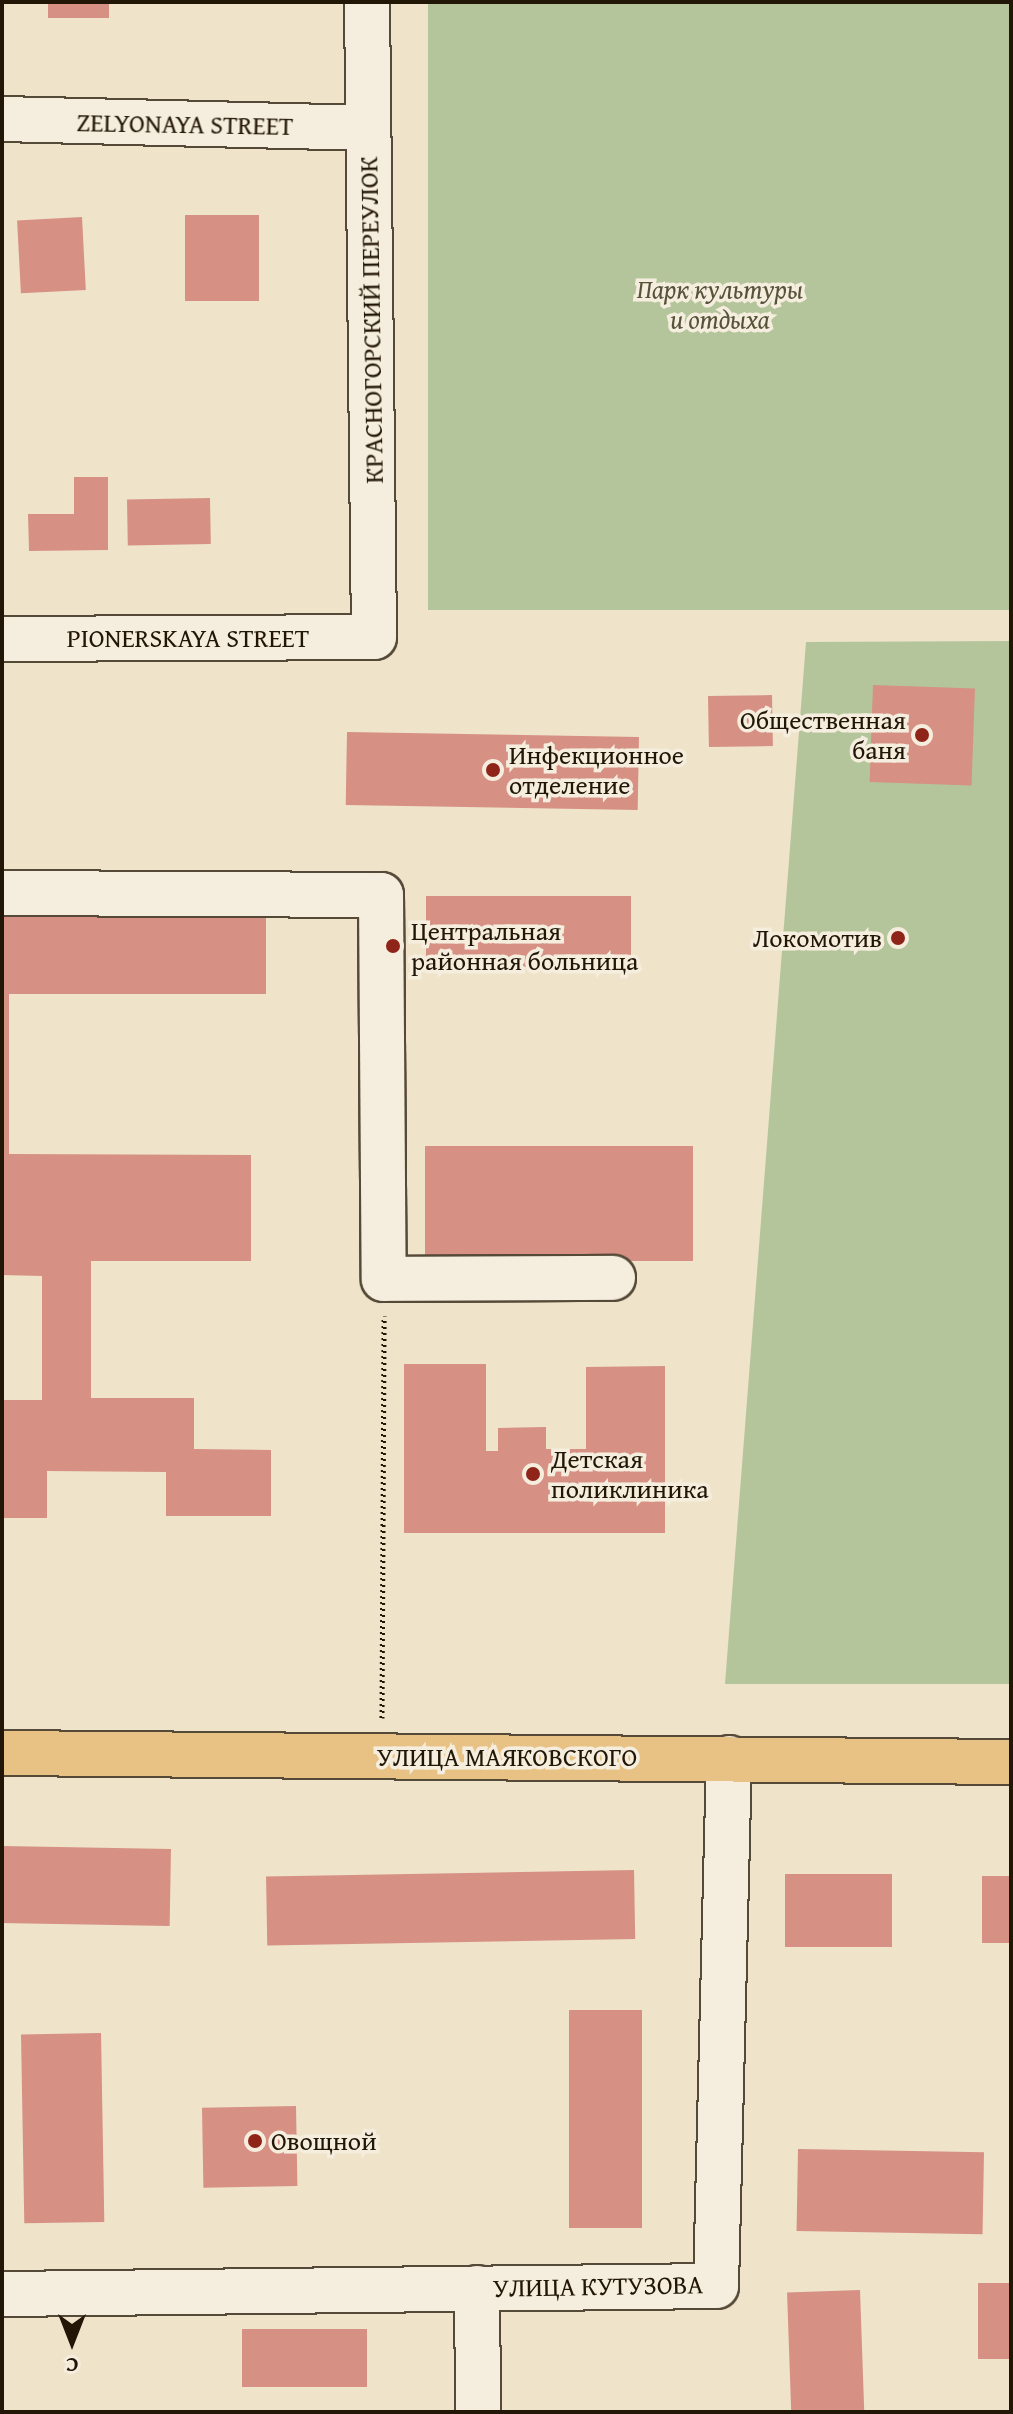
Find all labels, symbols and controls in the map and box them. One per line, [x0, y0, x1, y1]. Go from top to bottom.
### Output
street label: ZELYONAYA STREET [76, 107, 294, 141]
street label: КРАСНОГОРСКИЙ ПЕРЕУЛОК [353, 156, 389, 484]
park label: Парк культуры и отдыха [637, 273, 803, 334]
street label: PIONERSKAYA STREET [67, 622, 309, 654]
place label: Общественная баня [740, 704, 906, 766]
marker: Общественная баня [913, 726, 931, 744]
place label: Инфекционное отделение [509, 739, 684, 800]
marker: Инфекционное отделение [484, 761, 502, 779]
place label: Центральная районная больница [411, 915, 638, 976]
place label: Локомотив [753, 922, 882, 954]
marker: Локомотив [889, 929, 907, 947]
marker: Центральная районная больница [382, 935, 404, 957]
place label: Детская поликлиника [551, 1443, 709, 1504]
marker: Детская поликлиника [522, 1463, 544, 1485]
street label: УЛИЦА МАЯКОВСКОГО [377, 1741, 637, 1773]
place label: Овощной [271, 2125, 377, 2157]
marker: Овощной [246, 2132, 264, 2150]
street label: УЛИЦА КУТУЗОВА [493, 2269, 703, 2303]
north arrow [32, 2302, 112, 2382]
text: С [66, 2350, 78, 2382]

